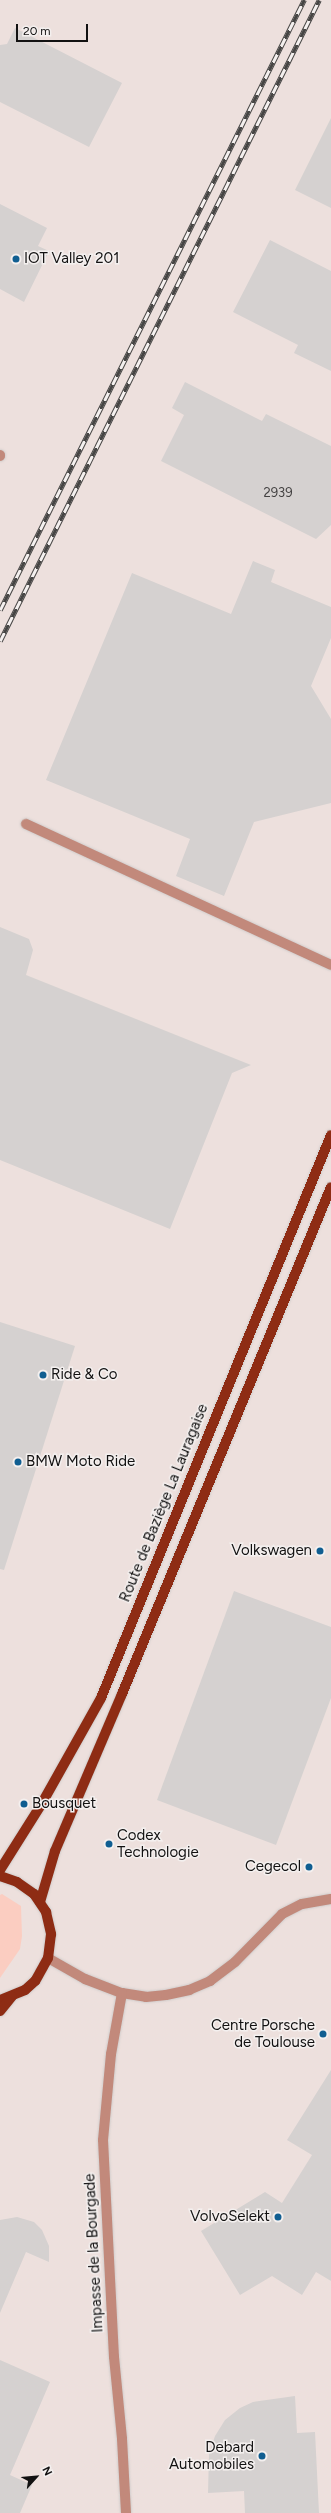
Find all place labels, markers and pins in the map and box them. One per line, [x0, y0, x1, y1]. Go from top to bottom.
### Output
place label: IOT Valley 201 [24, 250, 119, 268]
marker: IOT Valley 201 [11, 254, 21, 264]
place label: Ride & Co [51, 1366, 117, 1384]
marker: Ride & Co [38, 1370, 48, 1380]
place label: BMW Moto Ride [26, 1453, 135, 1471]
marker: BMW Moto Ride [13, 1457, 23, 1467]
place label: Volkswagen [231, 1542, 312, 1560]
marker: Volkswagen [315, 1546, 325, 1556]
place label: Bousquet [32, 1795, 96, 1813]
marker: Bousquet [19, 1799, 29, 1809]
place label: Codex Technologie [117, 1826, 199, 1861]
marker: Codex Technologie [104, 1839, 114, 1849]
place label: Cegecol [245, 1858, 301, 1876]
marker: Cegecol [304, 1862, 314, 1872]
place label: Centre Porsche de Toulouse [211, 2016, 315, 2051]
marker: Centre Porsche de Toulouse [318, 2029, 328, 2039]
place label: VolvoSelekt [190, 2208, 270, 2226]
marker: VolvoSelekt [273, 2212, 283, 2222]
place label: Debard Automobiles [169, 2438, 254, 2473]
marker: Debard Automobiles [257, 2451, 267, 2461]

